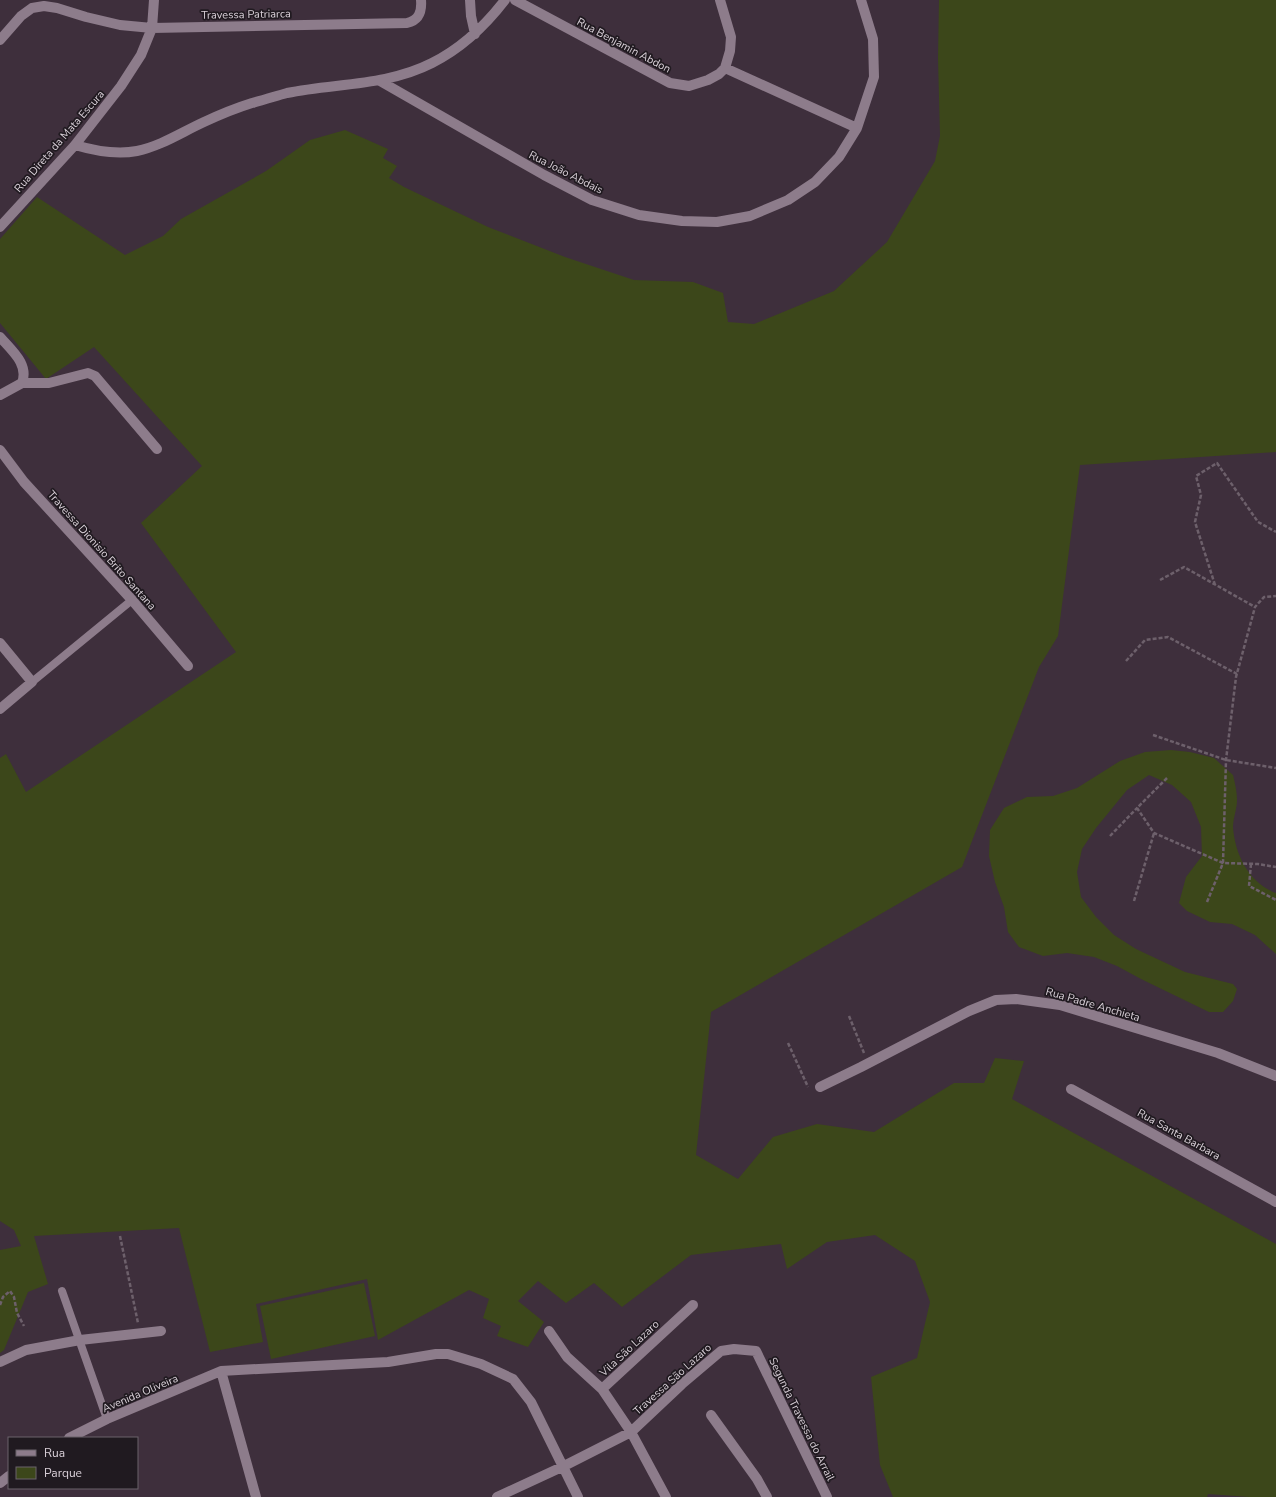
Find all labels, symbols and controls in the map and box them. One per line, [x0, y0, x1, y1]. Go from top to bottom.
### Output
street label: Travessa Patriarca [201, 6, 291, 23]
street label: Rua Benjamin Abdon [574, 14, 673, 77]
street label: Rua Direta da Mata Escura [11, 87, 108, 196]
street label: Rua João Abdais [526, 147, 605, 198]
street label: Travessa Dionisio Brito Santana [44, 487, 159, 613]
street label: Rua Padre Anchieta [1044, 984, 1142, 1025]
street label: Rua Santa Barbara [1135, 1105, 1223, 1164]
street label: Vila São Lazaro [596, 1317, 662, 1381]
street label: Travessa São Lazaro [630, 1340, 715, 1419]
street label: Segunda Travessa do Arrail [765, 1355, 838, 1484]
street label: Avenida Oliveira [100, 1371, 181, 1416]
legend [8, 1437, 138, 1489]
text: Rua [44, 1445, 65, 1461]
text: Parque [44, 1465, 82, 1481]

